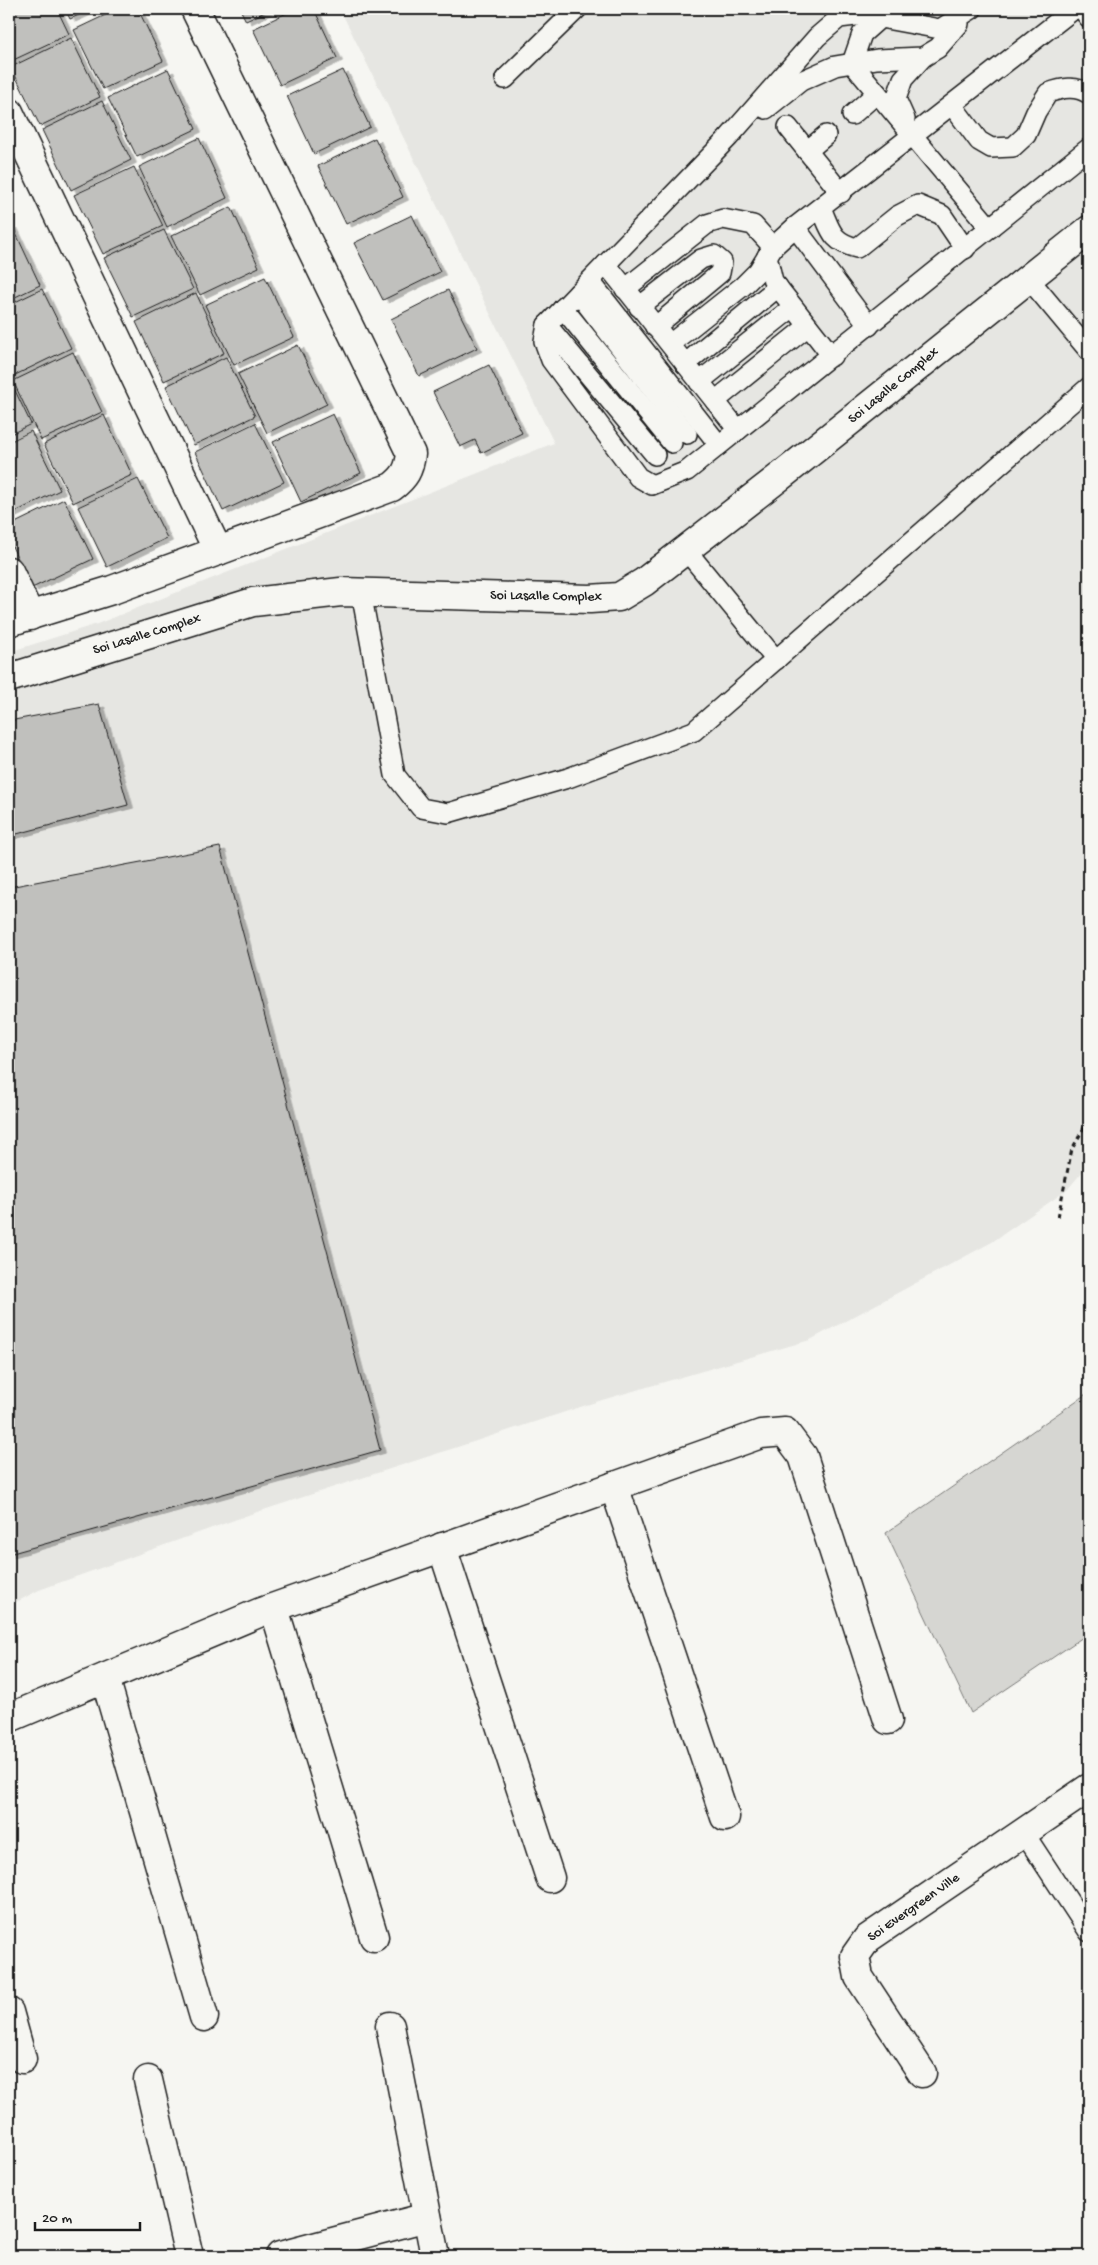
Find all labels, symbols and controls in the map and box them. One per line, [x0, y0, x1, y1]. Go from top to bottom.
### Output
street label: Soi Lasalle Complex [845, 344, 943, 428]
street label: Soi Lasalle Complex [490, 588, 603, 606]
street label: Soi Lasalle Complex [91, 610, 204, 660]
street label: Soi Evergreen Ville [865, 1869, 964, 1946]
scale bar [35, 2200, 140, 2232]
text: 20 m [42, 2210, 72, 2228]

